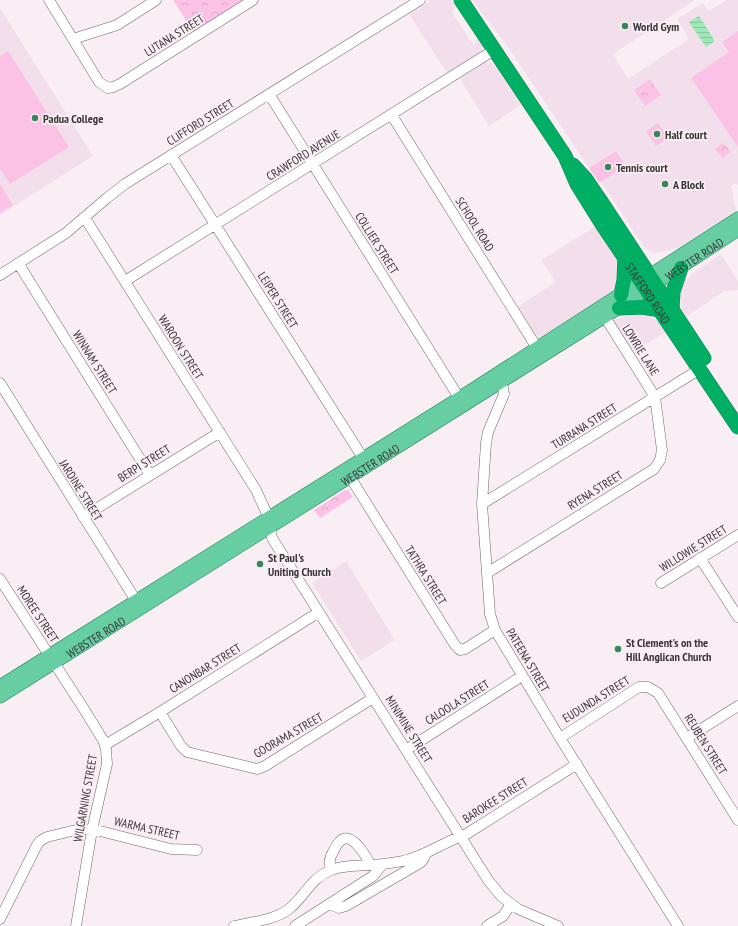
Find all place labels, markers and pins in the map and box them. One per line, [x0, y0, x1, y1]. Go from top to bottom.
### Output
place label: World Gym [632, 19, 679, 34]
marker: World Gym [620, 21, 630, 31]
place label: Padua College [43, 111, 103, 126]
marker: Padua College [30, 113, 40, 123]
place label: Half court [665, 127, 707, 142]
marker: Half court [652, 129, 662, 139]
place label: Tennis court [616, 160, 668, 175]
marker: Tennis court [603, 162, 613, 172]
place label: A Block [672, 177, 704, 192]
marker: A Block [660, 179, 670, 189]
place label: St Paul's Uniting Church [268, 550, 331, 579]
marker: St Paul's Uniting Church [255, 559, 265, 569]
place label: St Clement's on the Hill Anglican Church [626, 635, 712, 664]
marker: St Clement's on the Hill Anglican Church [613, 644, 623, 654]

